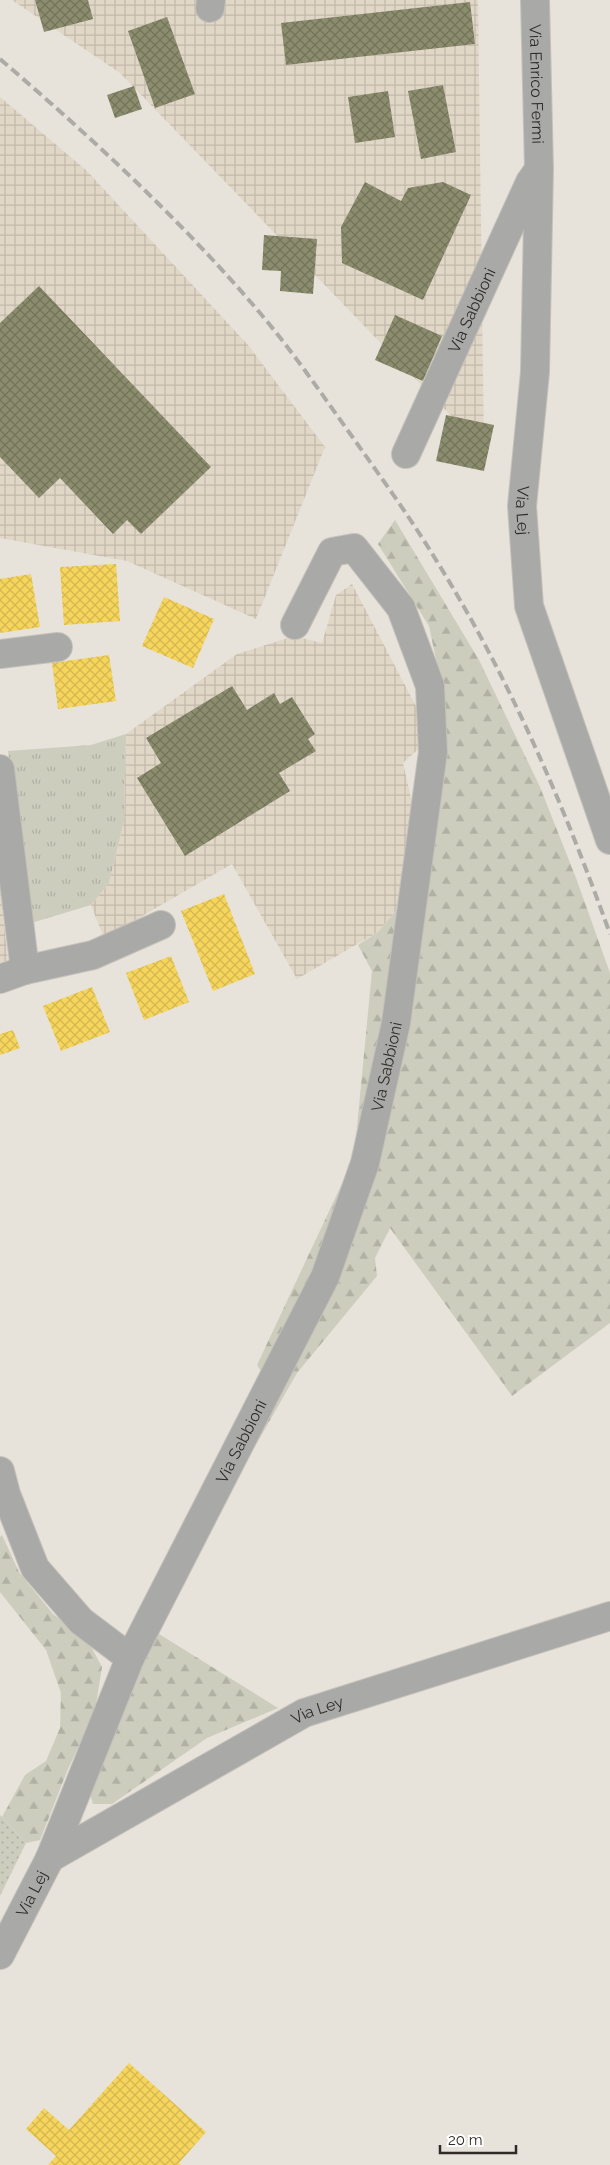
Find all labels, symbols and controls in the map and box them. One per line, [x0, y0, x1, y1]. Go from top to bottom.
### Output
street label: Via Enrico Fermi [526, 24, 548, 144]
street label: Via Sabbioni [444, 265, 499, 356]
street label: Via Lej [512, 485, 533, 536]
street label: Via Sabbioni [367, 1020, 405, 1113]
street label: Via Sabbioni [212, 1396, 270, 1486]
street label: Via Ley [287, 1692, 346, 1728]
street label: Via Lej [12, 1867, 51, 1920]
scale bar [440, 2122, 516, 2154]
text: 20 m [448, 2131, 483, 2149]

